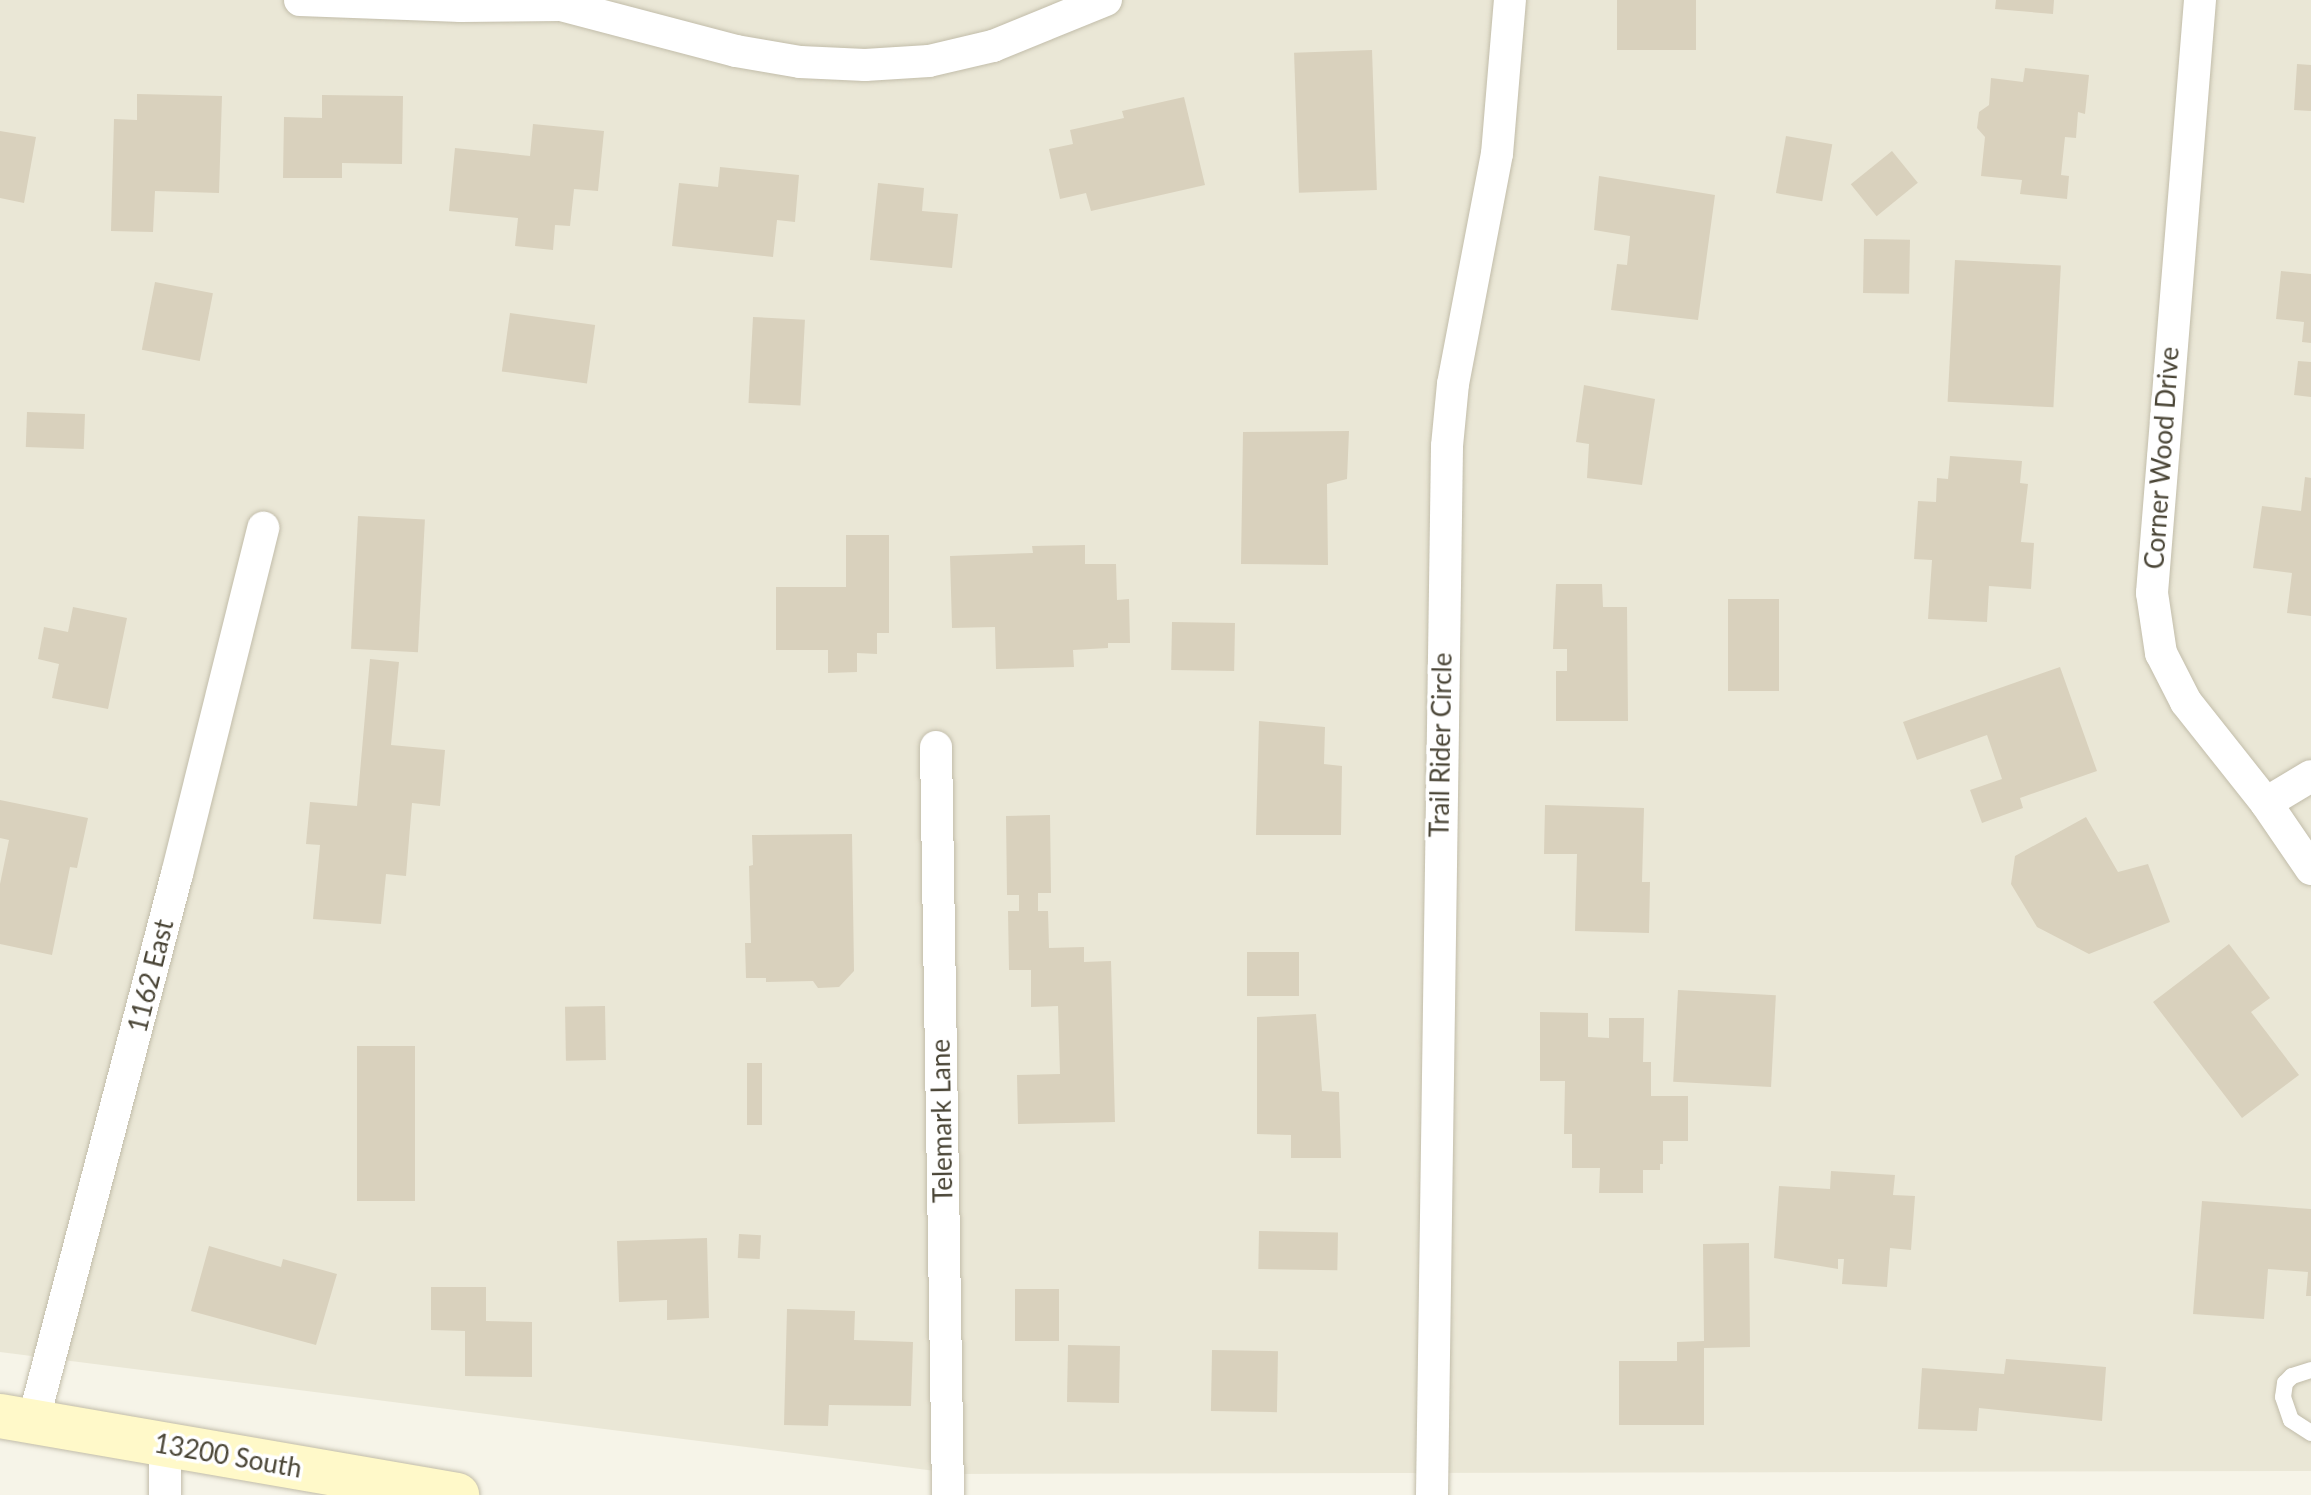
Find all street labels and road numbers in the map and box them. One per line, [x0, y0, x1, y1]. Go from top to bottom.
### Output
street label: Corner Wood Drive [2139, 345, 2185, 571]
street label: Trail Rider Circle [1424, 652, 1458, 838]
street label: 1162 East [122, 916, 180, 1036]
street label: Telemark Lane [925, 1039, 959, 1203]
street label: 13200 South [152, 1428, 304, 1484]

